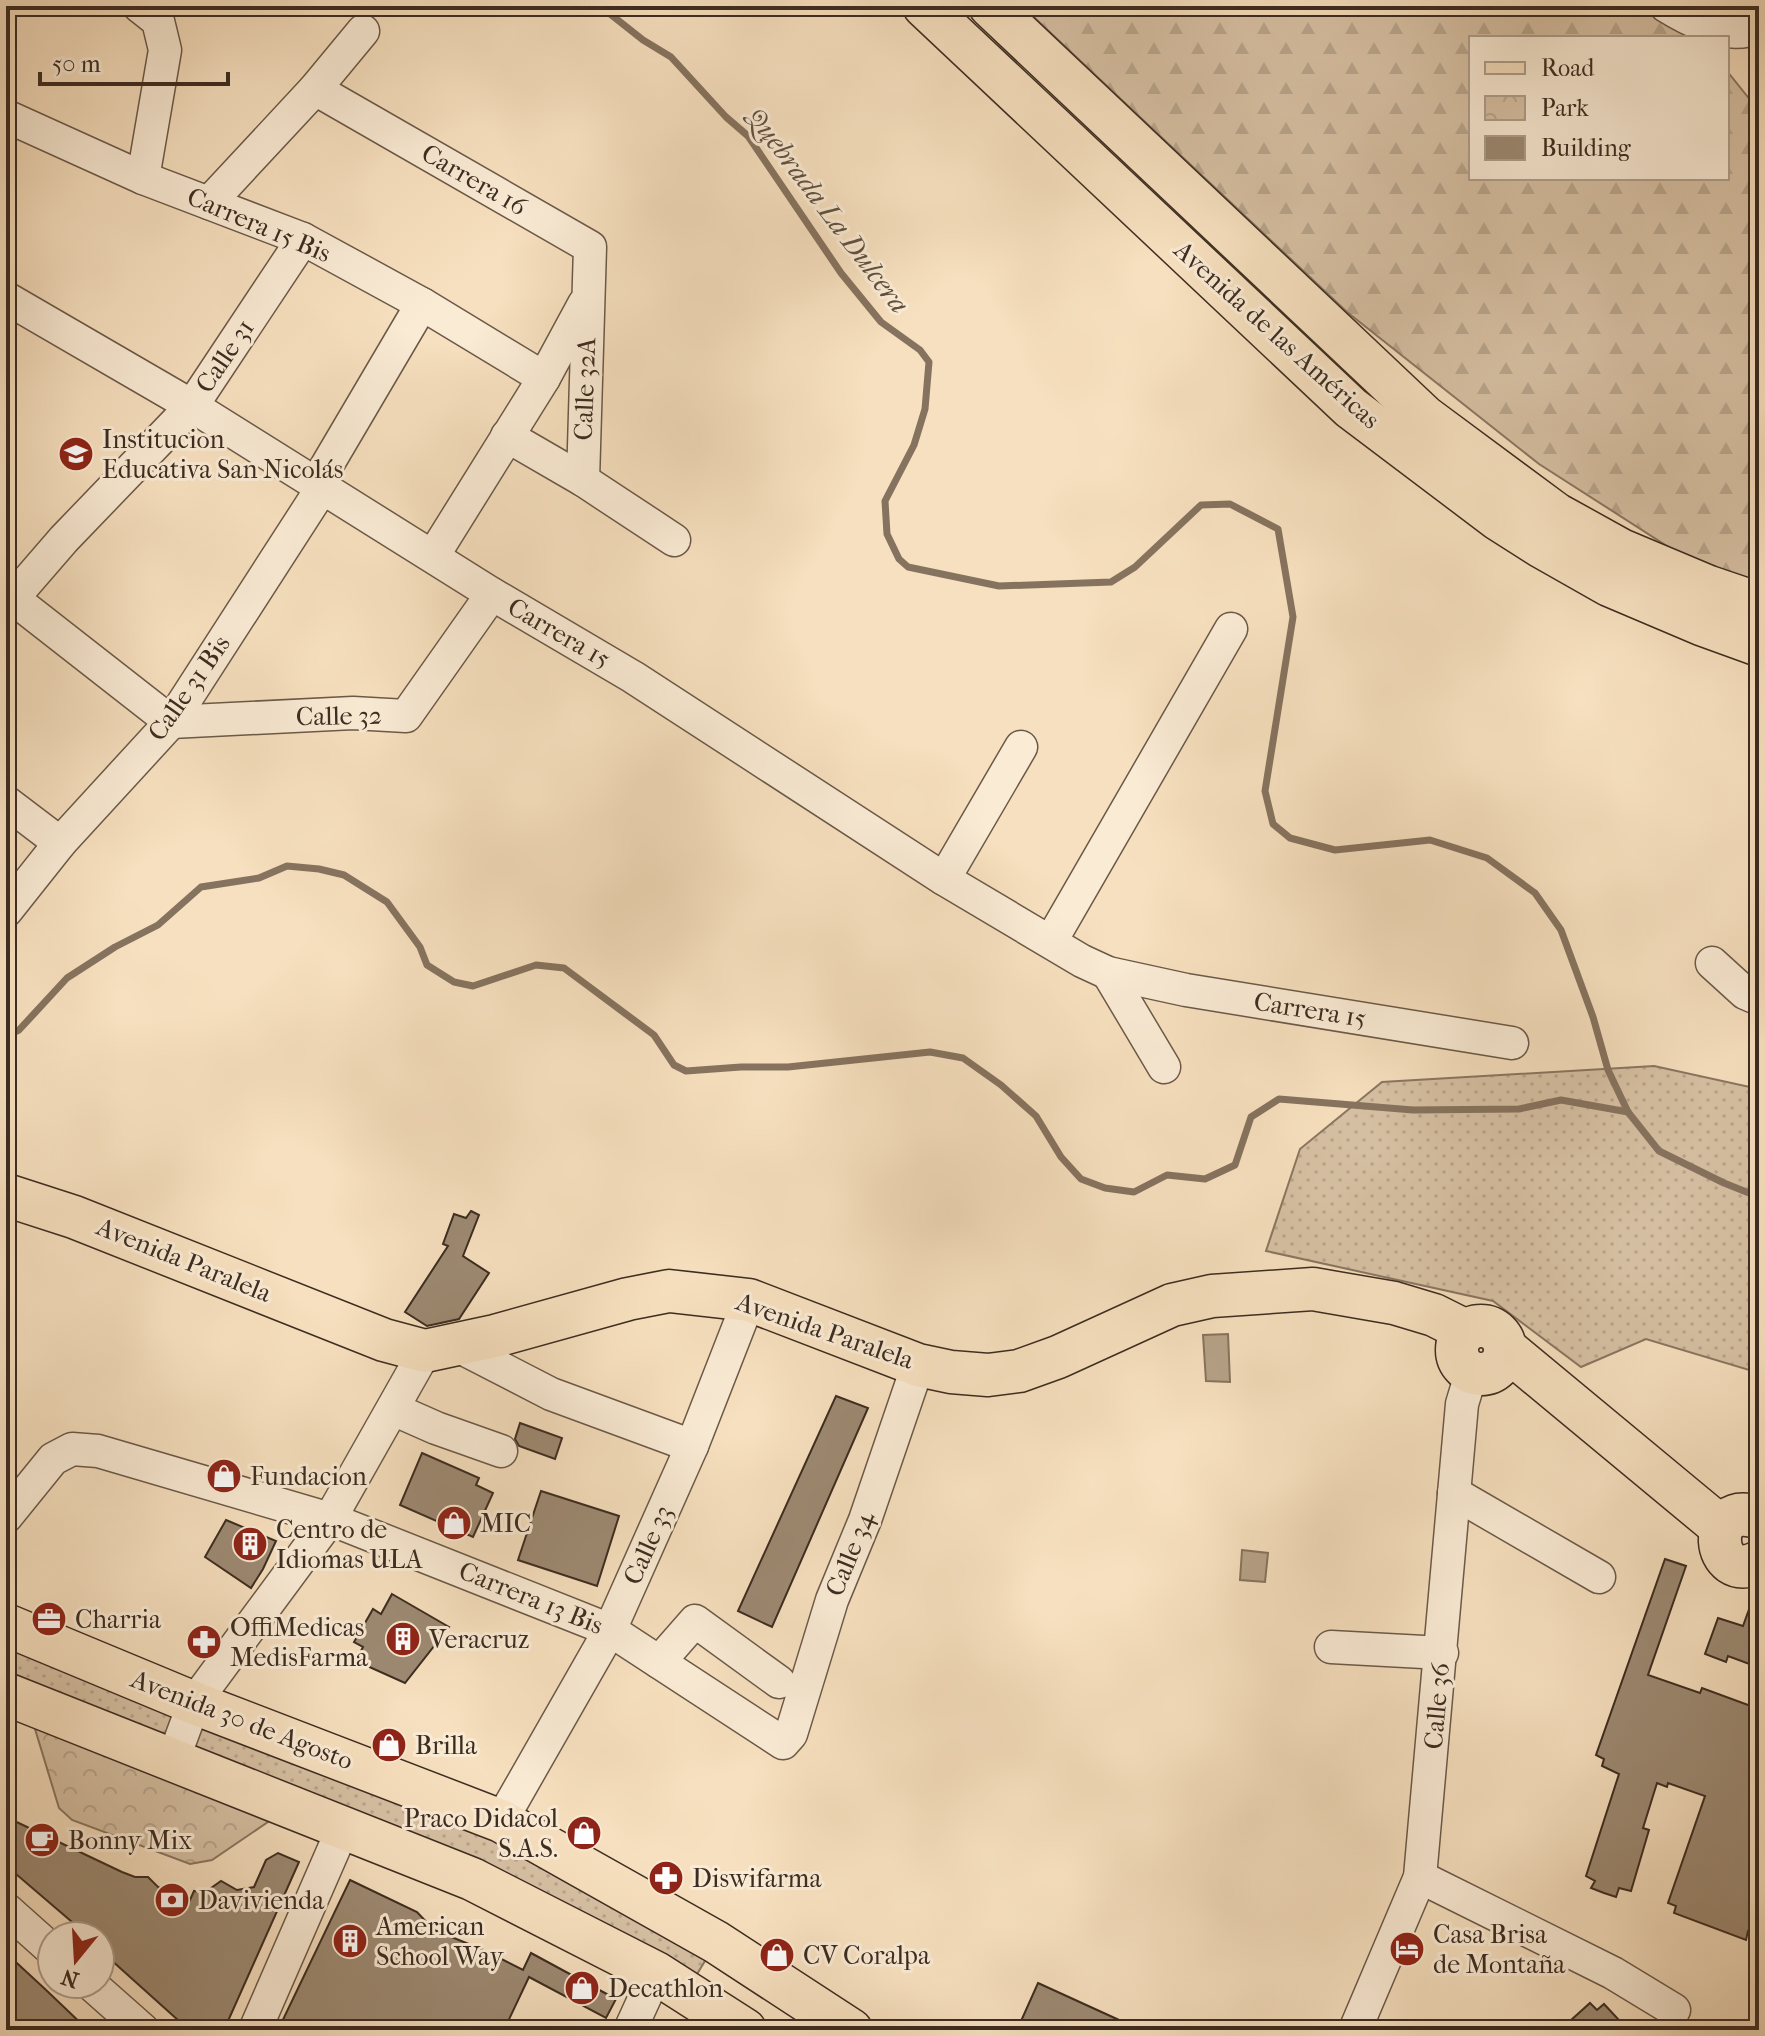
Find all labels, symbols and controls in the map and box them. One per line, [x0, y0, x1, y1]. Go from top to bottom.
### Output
scale bar [40, 36, 228, 86]
legend [1469, 36, 1729, 180]
text: 50 m [52, 50, 101, 78]
text: Road [1541, 54, 1595, 82]
text: Park [1541, 94, 1589, 122]
water label: Quebrada La Dulcera [739, 100, 916, 320]
text: Building [1541, 134, 1632, 162]
street label: Carrera 16 [416, 138, 533, 223]
street label: Carrera 15 Bis [182, 181, 336, 269]
street label: Avenida de las Américas [1167, 234, 1386, 435]
street label: Calle 31 [189, 313, 261, 399]
street label: Calle 32A [568, 336, 602, 441]
place label: Institucion Educativa San Nicolás [102, 424, 343, 485]
school or university icon: Institucion Educativa San Nicolás [57, 435, 95, 473]
street label: Carrera 15 [502, 591, 616, 675]
street label: Calle 31 Bis [141, 629, 237, 747]
street label: Calle 32 [296, 700, 382, 732]
street label: Carrera 15 [1252, 986, 1368, 1034]
street label: Avenida Paralela [91, 1211, 277, 1309]
street label: Avenida Paralela [731, 1286, 919, 1376]
shop icon: Fundacion [205, 1457, 243, 1495]
place label: Fundacion [250, 1461, 367, 1492]
street label: Calle 33 [617, 1501, 679, 1589]
shop icon: MIC [435, 1504, 473, 1542]
street label: Calle 34 [819, 1507, 881, 1601]
place label: MIC [480, 1508, 531, 1539]
place label: Centro de Idiomas ULA [276, 1514, 424, 1575]
building icon: Centro de Idiomas ULA [231, 1525, 269, 1563]
street label: Carrera 13 Bis [454, 1555, 608, 1641]
office icon: Charria [30, 1600, 68, 1638]
place label: Charria [75, 1604, 162, 1635]
place label: OffiMedicas MedisFarma [230, 1612, 369, 1673]
building icon: Veracruz [384, 1620, 422, 1658]
pharmacy icon: OffiMedicas MedisFarma [185, 1623, 223, 1661]
place label: Veracruz [428, 1624, 529, 1655]
street label: Calle 36 [1418, 1660, 1456, 1751]
street label: Avenida 30 de Agosto [126, 1663, 357, 1777]
shop icon: Brilla [370, 1726, 408, 1764]
place label: Brilla [415, 1730, 478, 1761]
place label: Praco Didacol S.A.S. [404, 1803, 558, 1864]
shop icon: Praco Didacol S.A.S. [565, 1814, 603, 1852]
cafe icon: Bonny Mix [23, 1821, 61, 1859]
place label: Bonny Mix [68, 1825, 192, 1856]
pharmacy icon: Diswifarma [647, 1859, 685, 1897]
place label: Diswifarma [692, 1863, 822, 1894]
bank icon: Davivienda [153, 1881, 191, 1919]
place label: Davivienda [198, 1885, 325, 1916]
place label: American School Way [375, 1911, 505, 1972]
place label: Casa Brisa de Montaña [1433, 1919, 1566, 1980]
north arrow [36, 1920, 116, 2000]
building icon: American School Way [331, 1922, 369, 1960]
hotel icon: Casa Brisa de Montaña [1388, 1930, 1426, 1968]
shop icon: CV Coralpa [758, 1936, 796, 1974]
place label: CV Coralpa [803, 1940, 931, 1971]
text: N [58, 1963, 82, 1993]
shop icon: Decathlon [563, 1969, 601, 2007]
place label: Decathlon [608, 1973, 723, 2004]

